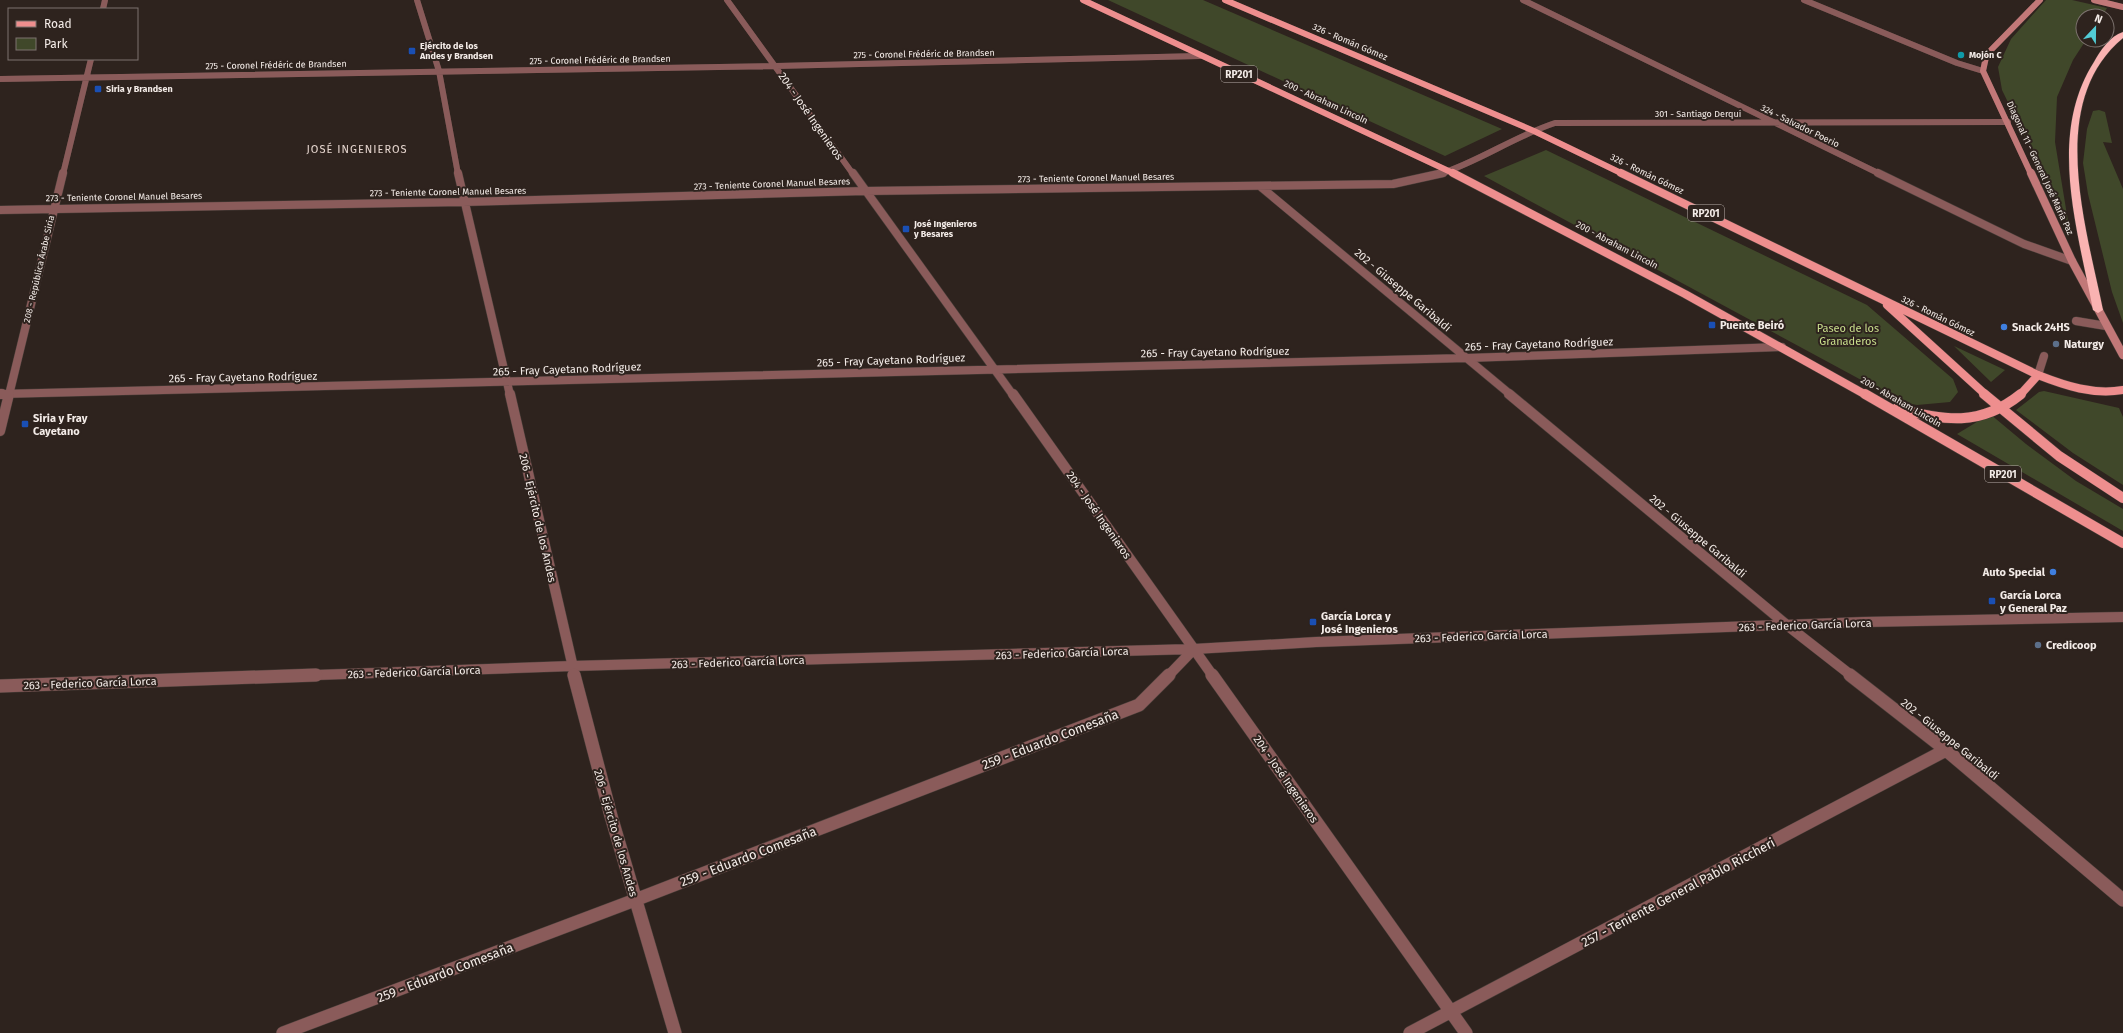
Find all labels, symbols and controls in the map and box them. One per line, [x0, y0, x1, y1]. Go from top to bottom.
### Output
legend [8, 8, 138, 60]
north arrow [2075, 8, 2115, 48]
text: N [2093, 12, 2104, 27]
text: Road [44, 17, 72, 31]
street label: 326 - Román Gómez [1311, 22, 1389, 62]
text: Park [44, 37, 68, 51]
place label: Ejército de los Andes y Brandsen [419, 41, 493, 61]
marker: Ejército de los Andes y Brandsen [407, 46, 417, 56]
street label: 275 - Coronel Frédéric de Brandsen [853, 48, 995, 60]
marker: Mojón C [1956, 50, 1966, 60]
place label: Mojón C [1969, 50, 2002, 60]
street label: 275 - Coronel Frédéric de Brandsen [529, 54, 671, 66]
street label: 275 - Coronel Frédéric de Brandsen [205, 59, 347, 71]
road number: RP201 [1221, 66, 1257, 82]
street label: 204 - José Ingenieros [776, 70, 846, 163]
street label: 200 - Abraham Lincoln [1283, 78, 1369, 126]
marker: Siria y Brandsen [93, 84, 103, 94]
place label: Siria y Brandsen [106, 84, 173, 94]
street label: Diagonal 11 - General José María Paz [2005, 100, 2075, 236]
street label: 324 - Salvador Poerio [1759, 103, 1841, 149]
street label: 301 - Santiago Derqui [1655, 109, 1741, 119]
district label: JOSÉ INGENIEROS [306, 142, 408, 156]
street label: 326 - Román Gómez [1609, 152, 1685, 196]
street label: 273 - Teniente Coronel Manuel Besares [1018, 172, 1174, 184]
street label: 273 - Teniente Coronel Manuel Besares [694, 176, 850, 192]
street label: 273 - Teniente Coronel Manuel Besares [370, 186, 526, 198]
street label: 273 - Teniente Coronel Manuel Besares [46, 191, 202, 203]
road number: RP201 [1688, 205, 1724, 221]
street label: 208 - República Árabe Siria [21, 214, 56, 324]
place label: José Ingenieros y Besares [913, 219, 977, 239]
street label: 200 - Abraham Lincoln [1574, 219, 1660, 271]
marker: José Ingenieros y Besares [901, 224, 911, 234]
street label: 202 - Giuseppe Garibaldi [1352, 246, 1454, 335]
street label: 326 - Román Gómez [1900, 294, 1976, 338]
place label: Puente Beiró [1720, 319, 1785, 332]
marker: Puente Beiró [1707, 320, 1717, 330]
place label: Snack 24HS [2012, 321, 2071, 334]
park label: Paseo de los Granaderos [1817, 322, 1879, 348]
marker: Snack 24HS [1999, 322, 2009, 332]
street label: 265 - Fray Cayetano Rodríguez [1465, 335, 1614, 354]
place label: Naturgy [2064, 338, 2104, 351]
marker: Naturgy [2051, 339, 2061, 349]
street label: 265 - Fray Cayetano Rodríguez [1141, 345, 1290, 360]
street label: 265 - Fray Cayetano Rodríguez [817, 351, 966, 370]
street label: 265 - Fray Cayetano Rodríguez [493, 360, 642, 379]
street label: 265 - Fray Cayetano Rodríguez [169, 370, 318, 385]
street label: 200 - Abraham Lincoln [1859, 375, 1943, 429]
place label: Siria y Fray Cayetano [33, 412, 88, 438]
marker: Siria y Fray Cayetano [20, 419, 30, 429]
street label: 206 - Ejército de los Andes [516, 452, 559, 584]
road number: RP201 [1985, 466, 2021, 482]
street label: 204 - José Ingenieros [1064, 469, 1134, 562]
street label: 202 - Giuseppe Garibaldi [1647, 492, 1749, 581]
place label: Auto Special [1982, 566, 2046, 579]
marker: Auto Special [2048, 567, 2058, 577]
place label: García Lorca y General Paz [1999, 589, 2067, 615]
marker: García Lorca y General Paz [1987, 596, 1997, 606]
place label: García Lorca y José Ingenieros [1320, 610, 1398, 636]
marker: García Lorca y José Ingenieros [1308, 617, 1318, 627]
street label: 263 - Federico García Lorca [1738, 617, 1872, 634]
street label: 263 - Federico García Lorca [1414, 628, 1548, 645]
place label: Credicoop [2046, 639, 2097, 652]
marker: Credicoop [2033, 640, 2043, 650]
street label: 263 - Federico García Lorca [995, 645, 1129, 662]
street label: 263 - Federico García Lorca [671, 654, 805, 671]
street label: 263 - Federico García Lorca [347, 664, 481, 681]
street label: 263 - Federico García Lorca [23, 675, 157, 692]
street label: 202 - Giuseppe Garibaldi [1898, 696, 2001, 783]
street label: 259 - Eduardo Comesaña [980, 707, 1120, 772]
street label: 204 - José Ingenieros [1251, 733, 1321, 826]
street label: 206 - Ejército de los Andes [591, 768, 640, 898]
street label: 259 - Eduardo Comesaña [678, 824, 818, 889]
street label: 257 - Teniente General Pablo Riccheri [1579, 835, 1778, 950]
street label: 259 - Eduardo Comesaña [375, 940, 515, 1005]

